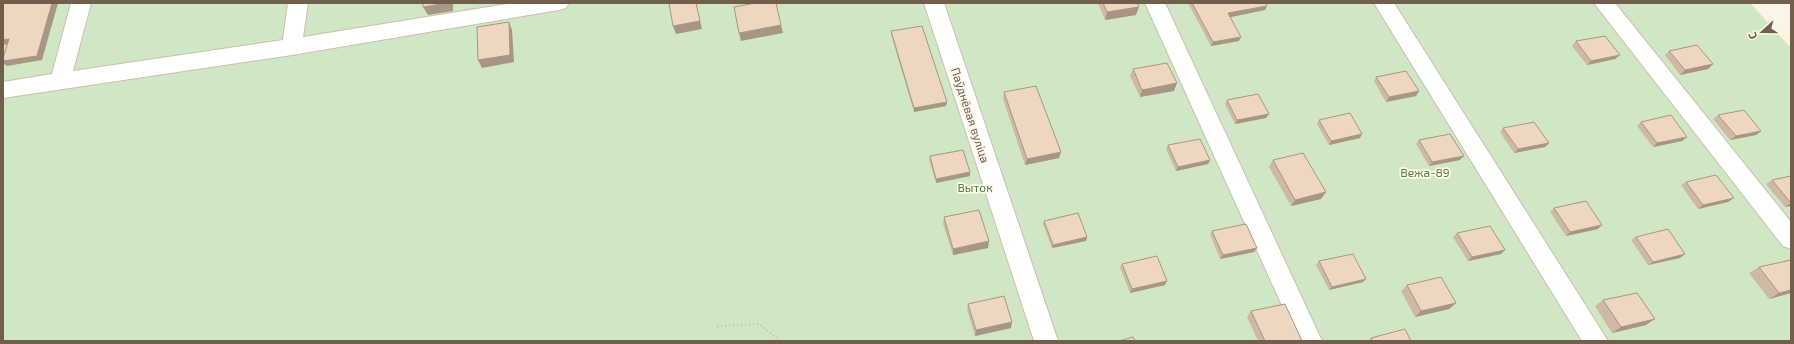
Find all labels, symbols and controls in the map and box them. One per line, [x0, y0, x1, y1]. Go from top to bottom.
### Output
north arrow [1742, 12, 1782, 52]
text: С [1745, 30, 1759, 41]
street label: Паўднёвая вуліца [948, 65, 993, 165]
park label: Вежа-89 [1400, 165, 1450, 179]
park label: Выток [957, 180, 993, 194]

